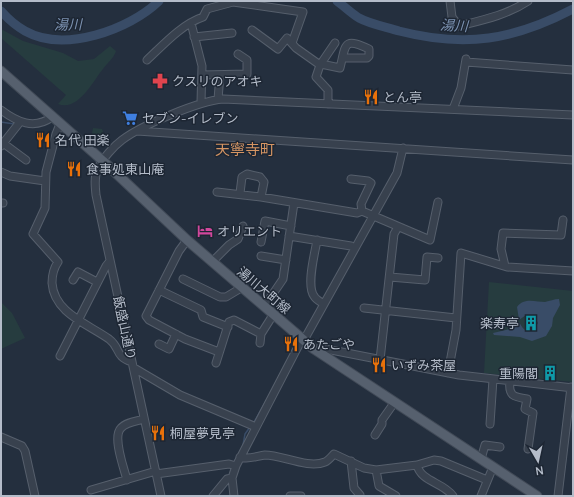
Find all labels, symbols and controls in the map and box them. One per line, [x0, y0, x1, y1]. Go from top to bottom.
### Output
water label: 湯川 [54, 14, 84, 34]
water label: 湯川 [440, 15, 470, 35]
pharmacy icon: クスリのアオキ [151, 72, 169, 90]
place label: クスリのアオキ [172, 72, 263, 90]
restaurant icon: とん亭 [362, 88, 380, 106]
place label: とん亭 [383, 88, 422, 106]
supermarket icon: セブン-イレブン [121, 109, 139, 127]
place label: セブン-イレブン [142, 109, 238, 127]
restaurant icon: 名代 田楽 [34, 131, 52, 149]
place label: 名代 田楽 [55, 131, 110, 149]
district label: 天寧寺町 [215, 139, 275, 160]
restaurant icon: 食事処東山庵 [65, 160, 83, 178]
place label: 食事処東山庵 [86, 160, 164, 178]
hotel icon: オリエント [196, 222, 214, 240]
place label: オリエント [217, 222, 282, 240]
street label: 湯川大町線 [233, 262, 295, 318]
street label: 飯盛山通り [109, 294, 141, 362]
place label: 楽寿亭 [480, 314, 519, 332]
building icon: 楽寿亭 [522, 314, 540, 332]
restaurant icon: あたごや [282, 335, 300, 353]
place label: あたごや [303, 335, 355, 353]
restaurant icon: いずみ茶屋 [370, 356, 388, 374]
place label: いずみ茶屋 [391, 356, 456, 374]
place label: 重陽閣 [499, 364, 538, 382]
building icon: 重陽閣 [541, 364, 559, 382]
restaurant icon: 桐屋夢見亭 [149, 424, 167, 442]
place label: 桐屋夢見亭 [170, 424, 235, 442]
north arrow [518, 441, 558, 481]
text: N [534, 463, 545, 479]

